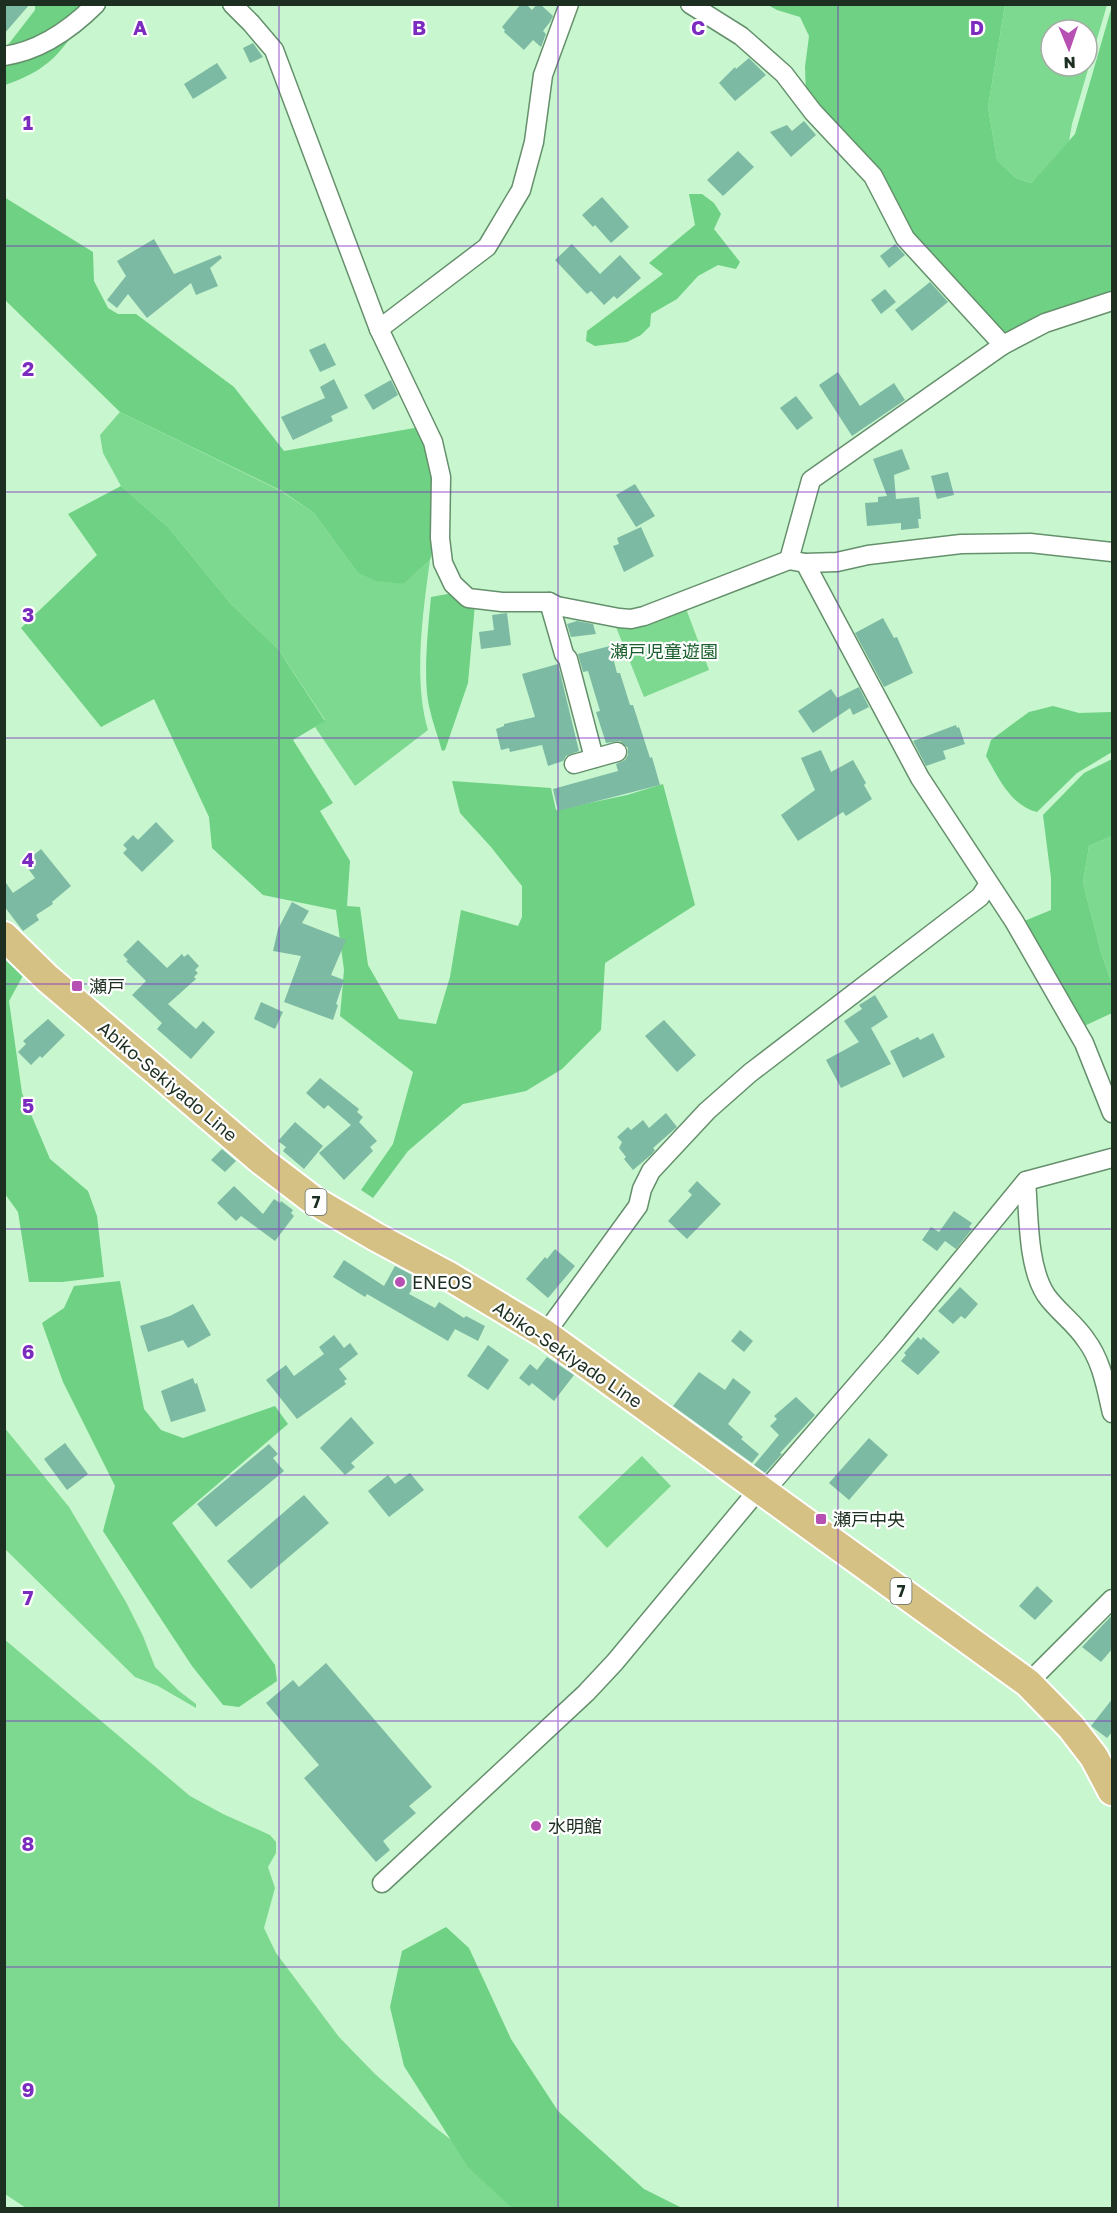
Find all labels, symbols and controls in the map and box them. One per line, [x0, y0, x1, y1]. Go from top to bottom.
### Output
text: A [133, 15, 147, 39]
text: B [412, 15, 426, 39]
text: C [691, 15, 705, 39]
text: D [970, 15, 984, 39]
north arrow [1039, 18, 1099, 78]
text: N [1063, 53, 1076, 73]
text: 1 [23, 110, 33, 134]
text: 2 [22, 356, 34, 380]
text: 3 [22, 602, 34, 626]
park label: 瀬戸児童遊園 [610, 640, 718, 662]
text: 4 [22, 847, 34, 871]
place label: 瀬戸 [89, 975, 125, 997]
marker: 瀬戸 [70, 979, 84, 993]
street label: Abiko-Sekiyado Line [94, 1016, 242, 1146]
text: 5 [22, 1093, 34, 1117]
road number: 7 [306, 1189, 326, 1215]
place label: ENEOS [412, 1271, 472, 1293]
marker: ENEOS [393, 1275, 407, 1289]
street label: Abiko-Sekiyado Line [489, 1296, 647, 1412]
text: 6 [22, 1339, 34, 1363]
place label: 瀬戸中央 [833, 1508, 905, 1530]
marker: 瀬戸中央 [814, 1512, 828, 1526]
road number: 7 [890, 1578, 912, 1604]
text: 7 [23, 1585, 34, 1609]
place label: 水明館 [548, 1815, 602, 1837]
marker: 水明館 [529, 1819, 543, 1833]
text: 8 [22, 1831, 34, 1855]
text: 9 [22, 2077, 34, 2101]

